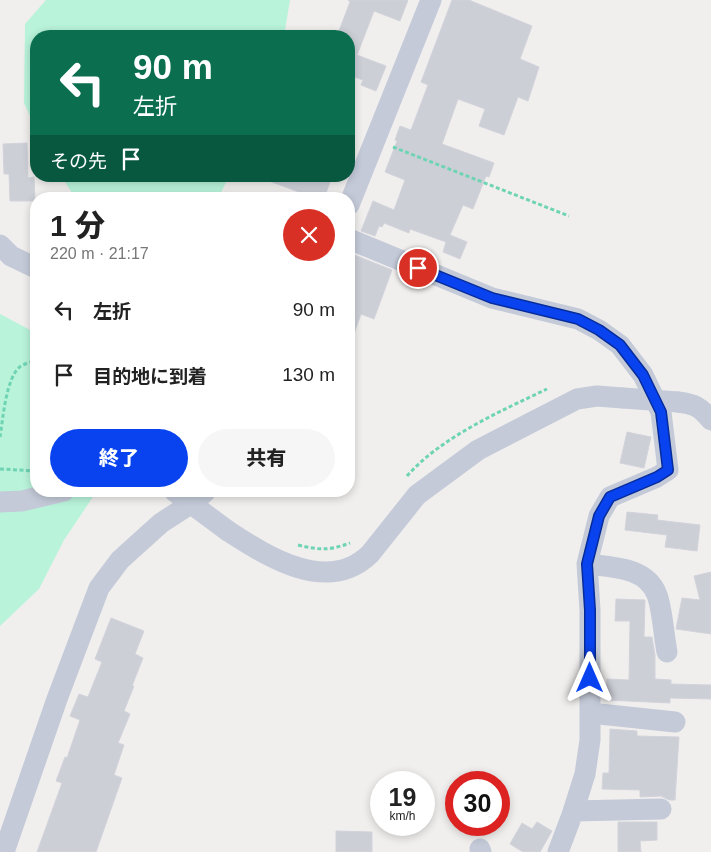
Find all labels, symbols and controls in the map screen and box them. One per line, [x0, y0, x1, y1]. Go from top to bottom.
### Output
text: 90 m [133, 47, 213, 86]
icon: left [50, 50, 115, 115]
text: 左折 [133, 94, 177, 119]
icon: arrive [117, 145, 145, 173]
text: その先 [50, 151, 107, 172]
text: 1 分 [50, 209, 105, 242]
button: close [283, 209, 335, 261]
text: 220 m · 21:17 [50, 245, 149, 262]
pin [397, 247, 439, 289]
icon: arrive [404, 254, 432, 282]
icon: left [50, 296, 78, 324]
text: 90 m [293, 299, 335, 320]
text: 左折 [93, 301, 131, 322]
icon: arrive [50, 361, 78, 389]
text: 130 m [282, 364, 335, 385]
text: 目的地に到着 [93, 366, 207, 387]
button: 終了 [50, 429, 188, 487]
button: 共有 [198, 429, 335, 487]
position arrow [563, 651, 615, 703]
speed limit sign: 30 [445, 771, 510, 836]
text: 19 [389, 783, 416, 811]
text: km/h [389, 809, 416, 823]

